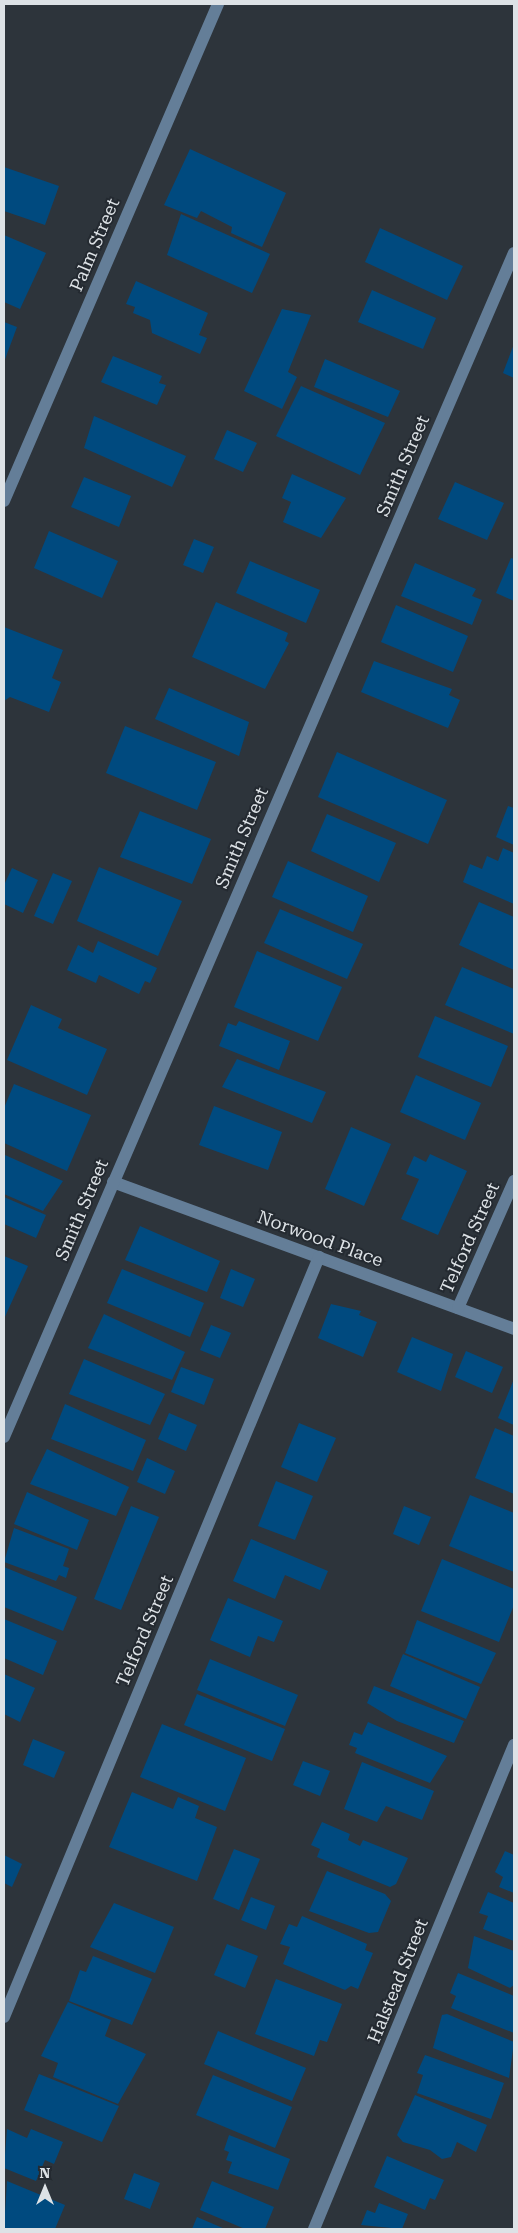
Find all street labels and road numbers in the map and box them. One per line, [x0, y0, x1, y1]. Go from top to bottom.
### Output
street label: Palm Street [66, 195, 124, 295]
street label: Smith Street [372, 412, 434, 520]
street label: Smith Street [211, 784, 273, 892]
street label: Smith Street [51, 1156, 113, 1264]
street label: Telford Street [436, 1179, 504, 1297]
street label: Norwood Place [254, 1206, 386, 1272]
street label: Telford Street [112, 1572, 178, 1690]
street label: Halstead Street [363, 1916, 433, 2046]

